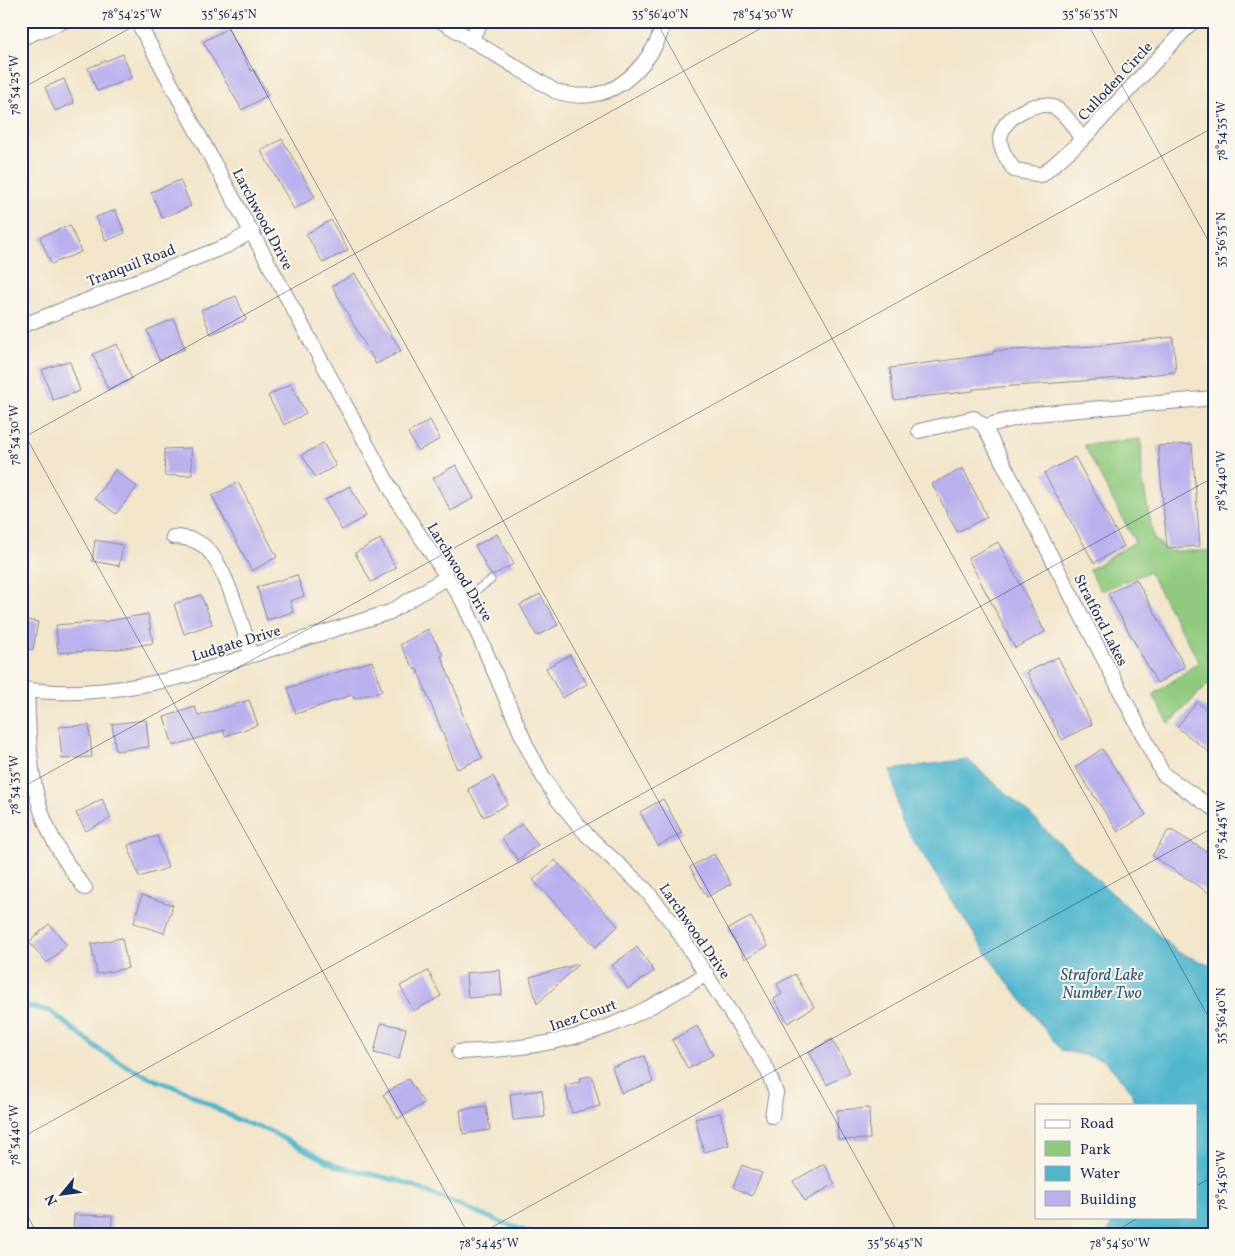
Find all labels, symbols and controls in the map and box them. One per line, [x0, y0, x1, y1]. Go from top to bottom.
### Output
text: 78°54'25"W [102, 7, 162, 23]
text: 35°56'45"N [201, 7, 257, 23]
text: 35°56'40"N [632, 7, 688, 23]
text: 78°54'30"W [733, 7, 793, 23]
text: 35°56'35"N [1062, 7, 1118, 23]
street label: Culloden Circle [1074, 38, 1158, 126]
text: 78°54'25"W [7, 55, 23, 115]
text: 78°54'35"W [1214, 101, 1230, 161]
street label: Larchwood Drive [226, 165, 297, 274]
text: 35°56'35"N [1214, 212, 1230, 268]
street label: Tranquil Road [84, 240, 179, 293]
text: 78°54'30"W [7, 405, 23, 465]
text: 78°54'40"W [1214, 451, 1230, 511]
street label: Larchwood Drive [421, 519, 497, 626]
street label: Stratford Lakes [1067, 571, 1132, 670]
street label: Ludgate Drive [189, 621, 284, 668]
text: 78°54'35"W [7, 755, 23, 815]
text: 78°54'45"W [1214, 800, 1230, 860]
street label: Larchwood Drive [653, 880, 735, 984]
water label: Straford Lake Number Two [1060, 965, 1144, 1005]
text: 35°56'40"N [1214, 988, 1230, 1044]
street label: Inez Court [547, 995, 620, 1038]
legend [1035, 1104, 1198, 1218]
text: 78°54'40"W [7, 1105, 23, 1165]
text: Road [1080, 1114, 1114, 1135]
text: Park [1080, 1140, 1111, 1161]
text: 78°54'50"W [1214, 1150, 1230, 1210]
text: Water [1080, 1164, 1120, 1185]
north arrow [38, 1168, 88, 1218]
text: Building [1080, 1190, 1137, 1211]
text: N [41, 1191, 63, 1209]
text: 78°54'45"W [459, 1236, 519, 1252]
text: 35°56'45"N [867, 1236, 923, 1252]
text: 78°54'50"W [1090, 1236, 1150, 1252]

